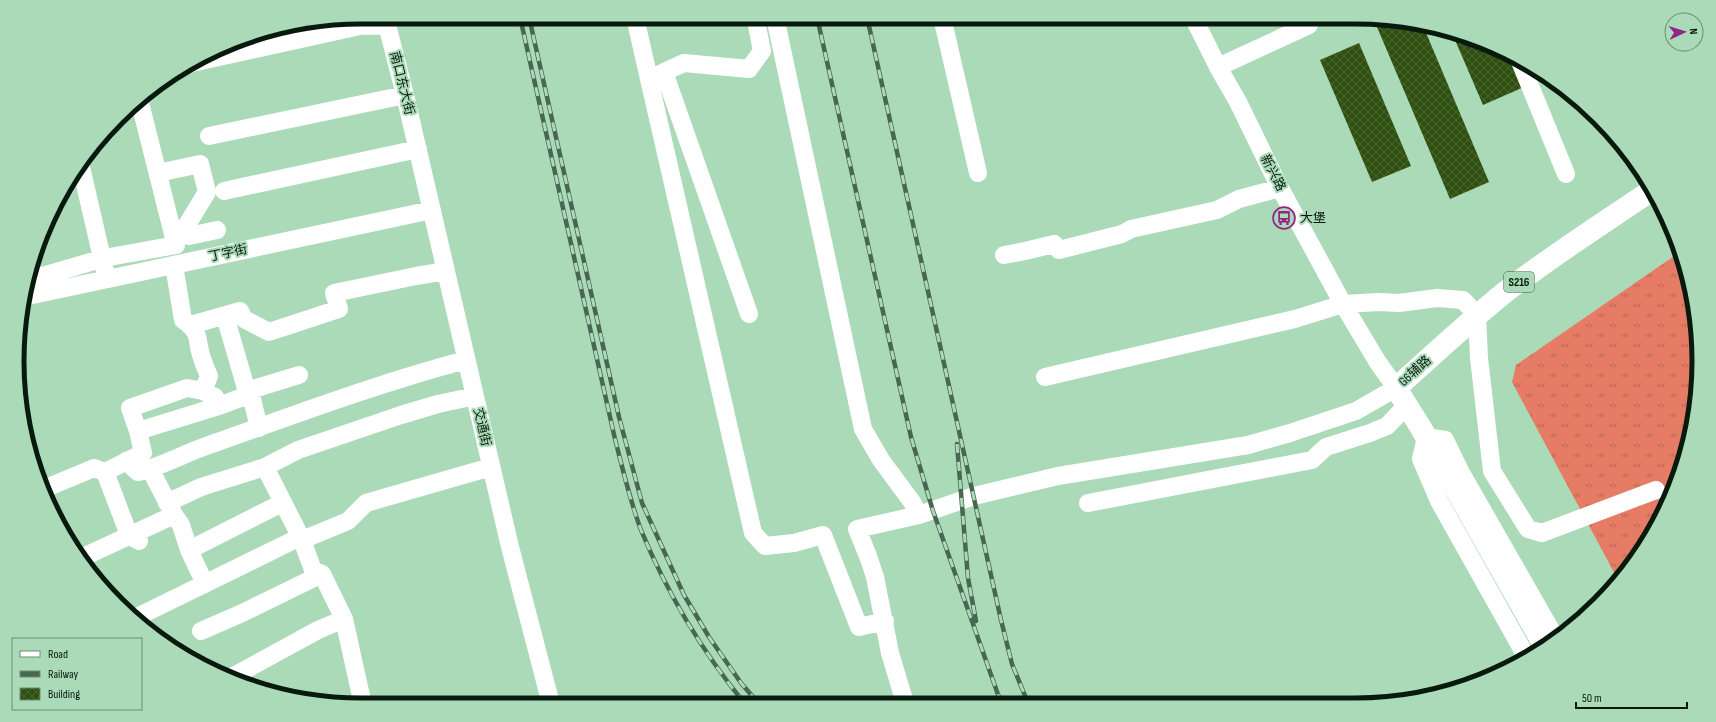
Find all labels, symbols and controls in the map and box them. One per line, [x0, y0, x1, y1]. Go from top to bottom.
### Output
north arrow [1664, 12, 1704, 52]
text: N [1687, 28, 1700, 35]
street label: 南口东大街 [386, 50, 418, 116]
street label: 新兴路 [1257, 152, 1289, 194]
bus stop icon: 大堡 [1271, 205, 1297, 231]
place label: 大堡 [1300, 210, 1326, 226]
street label: 丁字街 [207, 241, 249, 265]
road number: S216 [1504, 272, 1534, 292]
street label: G6辅路 [1395, 352, 1435, 390]
street label: 交通街 [470, 406, 494, 448]
legend [12, 638, 142, 710]
text: Road [48, 647, 68, 662]
text: Railway [48, 667, 79, 682]
scale bar [1576, 684, 1687, 710]
text: Building [48, 687, 80, 702]
text: 50 m [1582, 691, 1602, 706]

